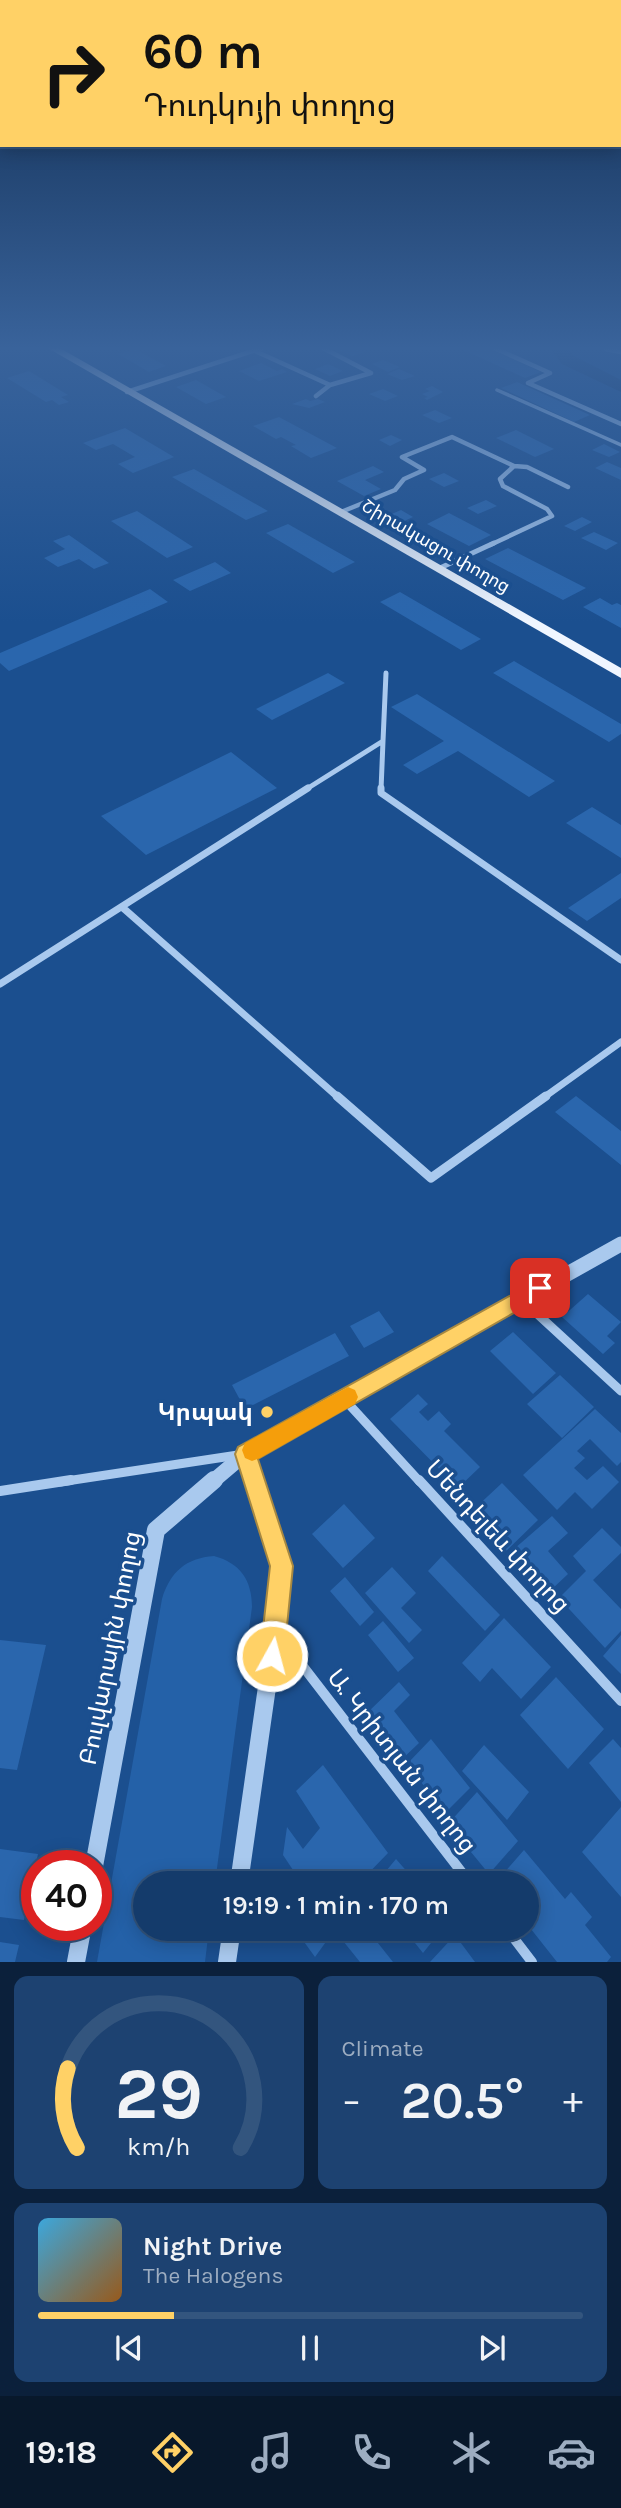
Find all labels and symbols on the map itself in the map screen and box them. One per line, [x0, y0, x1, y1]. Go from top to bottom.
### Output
street label: Շիրակացու փողոց [358, 495, 514, 597]
pin [510, 1258, 570, 1318]
place label: Կրպակ [158, 1398, 253, 1426]
marker: Կրպակ [259, 1404, 275, 1420]
street label: Մենդելեև փողոց [420, 1454, 576, 1618]
street label: Բուլվարային փողոց [74, 1529, 146, 1767]
position arrow [235, 1619, 309, 1693]
street label: Ա. Կրիտյան փողոց [322, 1663, 482, 1859]
speed limit sign: 40 [21, 1850, 112, 1941]

